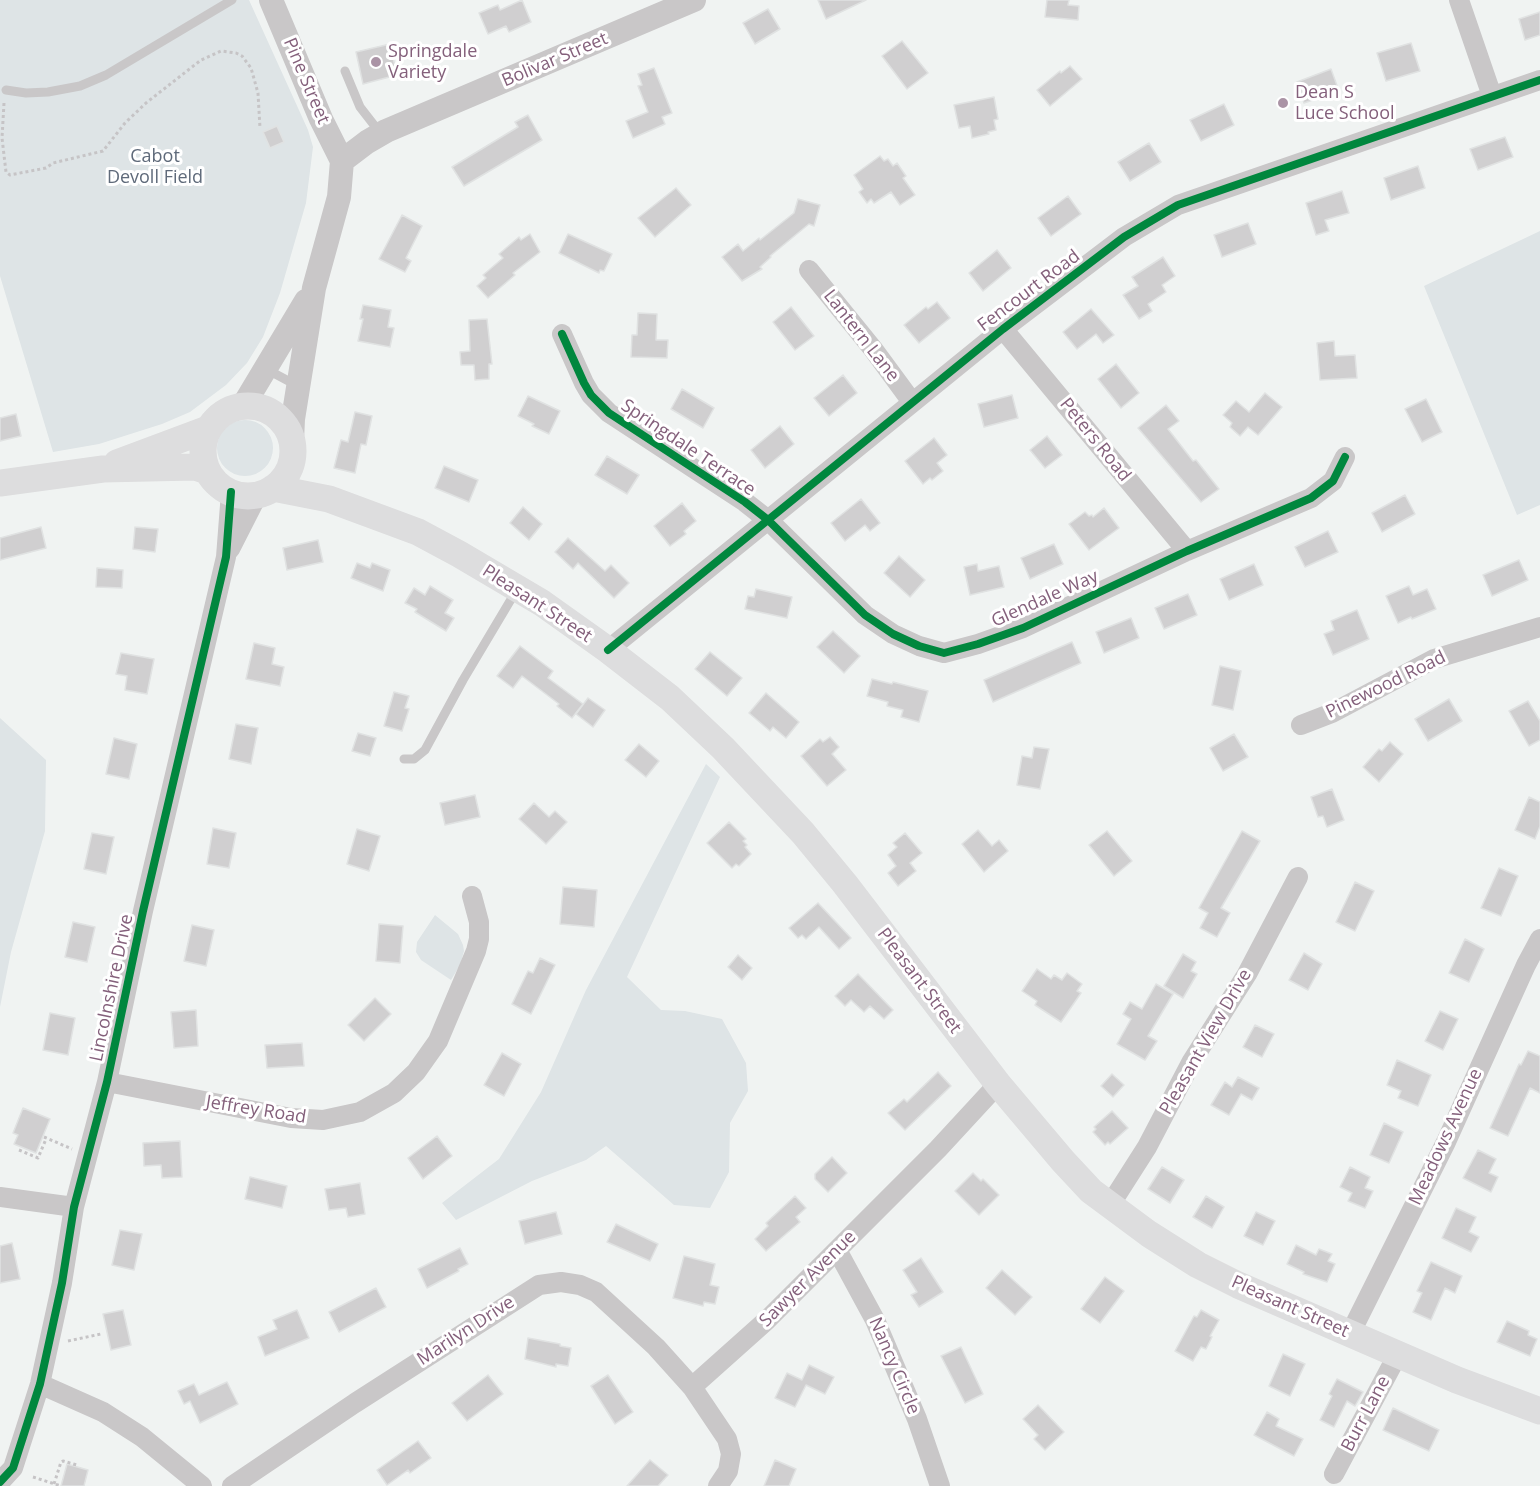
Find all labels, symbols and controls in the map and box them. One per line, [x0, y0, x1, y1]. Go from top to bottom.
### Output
street label: Bolivar Street [499, 28, 611, 92]
street label: Pine Street [278, 35, 334, 127]
place label: Springdale Variety [388, 41, 477, 84]
marker: Springdale Variety [369, 55, 383, 69]
place label: Dean S Luce School [1295, 82, 1395, 124]
marker: Dean S Luce School [1276, 96, 1290, 110]
park label: Cabot Devoll Field [107, 146, 203, 188]
street label: Fencourt Road [974, 246, 1084, 336]
street label: Lantern Lane [818, 286, 904, 386]
street label: Peters Road [1055, 394, 1135, 486]
street label: Springdale Terrace [617, 395, 759, 501]
street label: Pleasant Street [478, 561, 596, 647]
street label: Glendale Way [988, 566, 1102, 632]
street label: Pinewood Road [1323, 647, 1449, 723]
street label: Lincolnshire Drive [86, 912, 138, 1064]
street label: Pleasant Street [872, 924, 966, 1038]
street label: Pleasant View Drive [1156, 965, 1256, 1119]
street label: Meadows Avenue [1405, 1065, 1487, 1209]
street label: Jeffrey Road [204, 1091, 308, 1129]
street label: Sawyer Avenue [755, 1226, 861, 1332]
street label: Pleasant Street [1228, 1271, 1352, 1343]
street label: Marilyn Drive [413, 1292, 519, 1370]
street label: Nancy Circle [864, 1314, 924, 1418]
street label: Burr Lane [1337, 1372, 1395, 1456]

